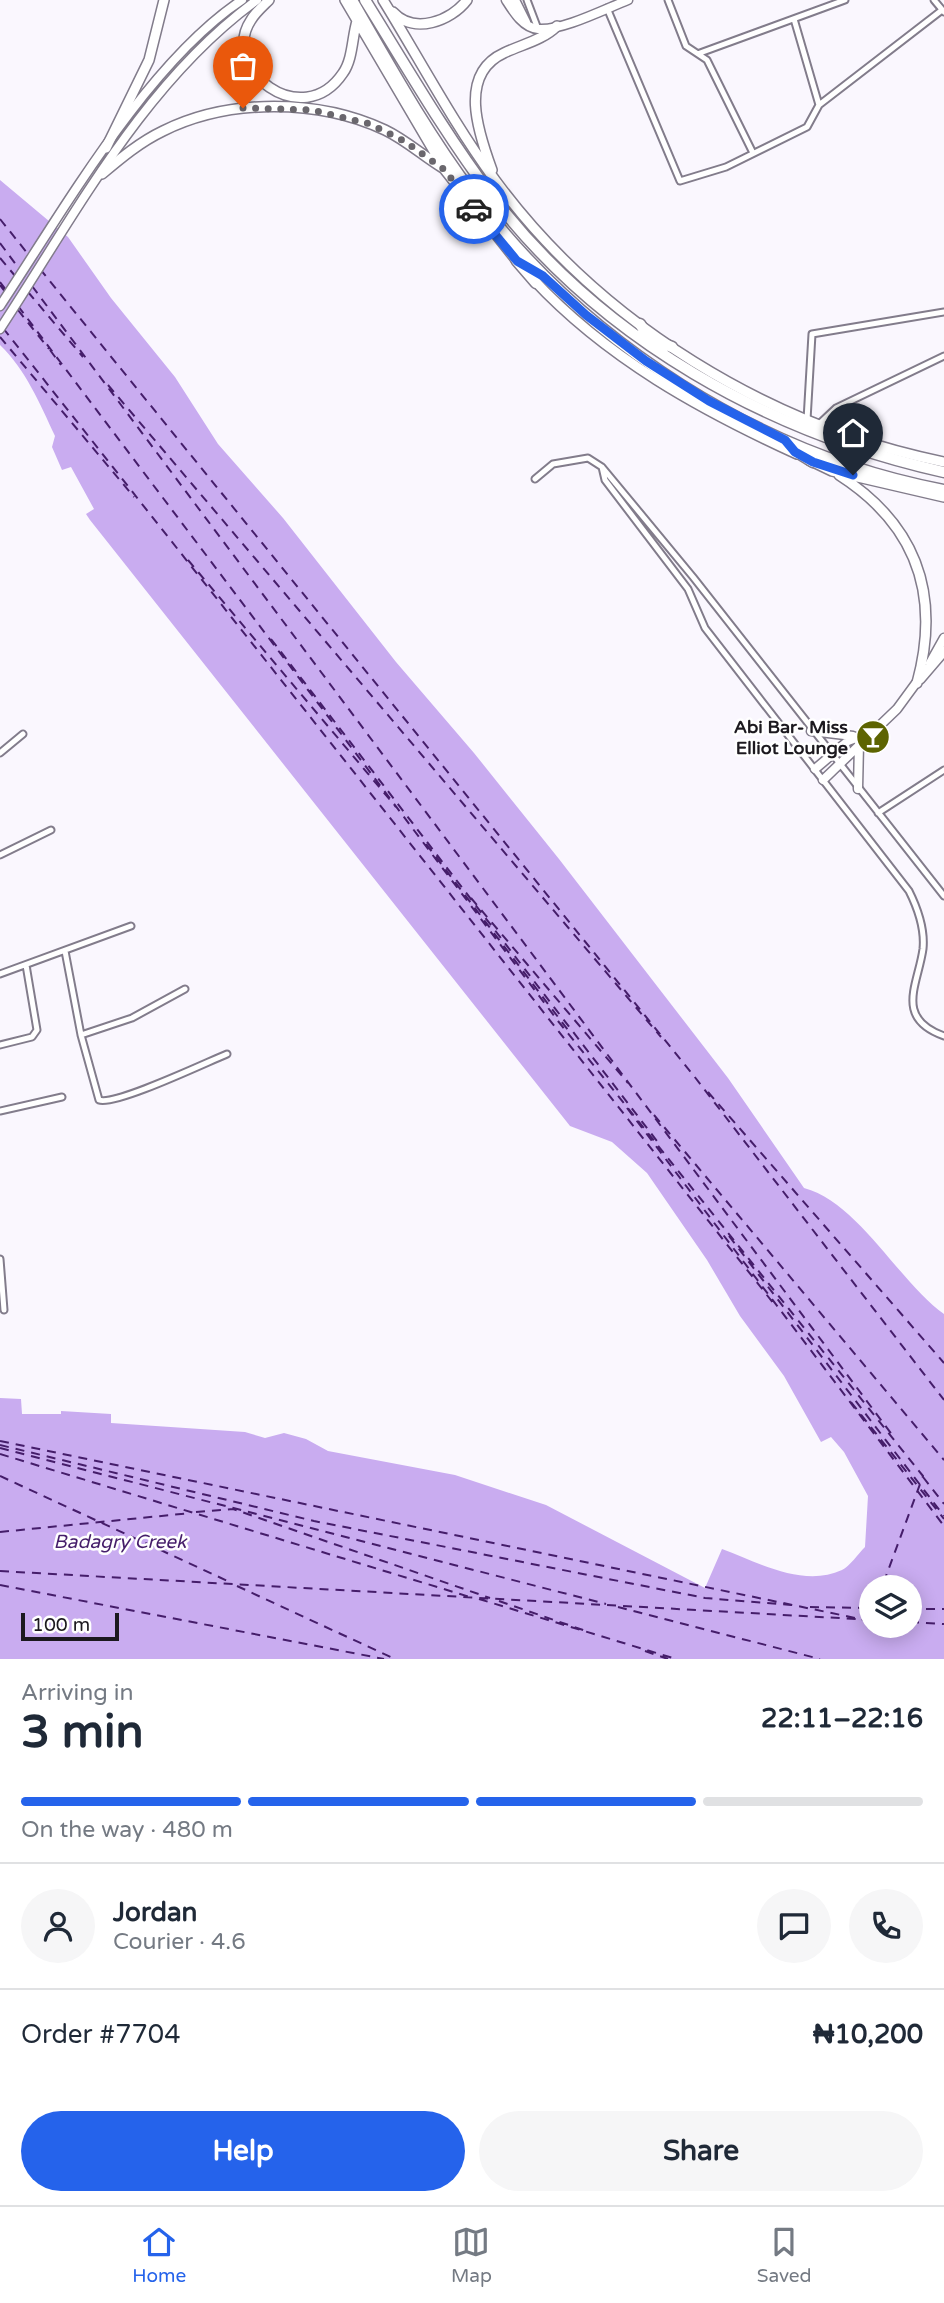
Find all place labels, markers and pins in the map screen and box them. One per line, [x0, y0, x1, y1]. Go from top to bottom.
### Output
pin [213, 36, 273, 108]
pin [823, 403, 883, 475]
place label: Abi Bar- Miss Elliot Lounge [734, 716, 848, 759]
bar icon: Abi Bar- Miss Elliot Lounge [854, 718, 892, 756]

